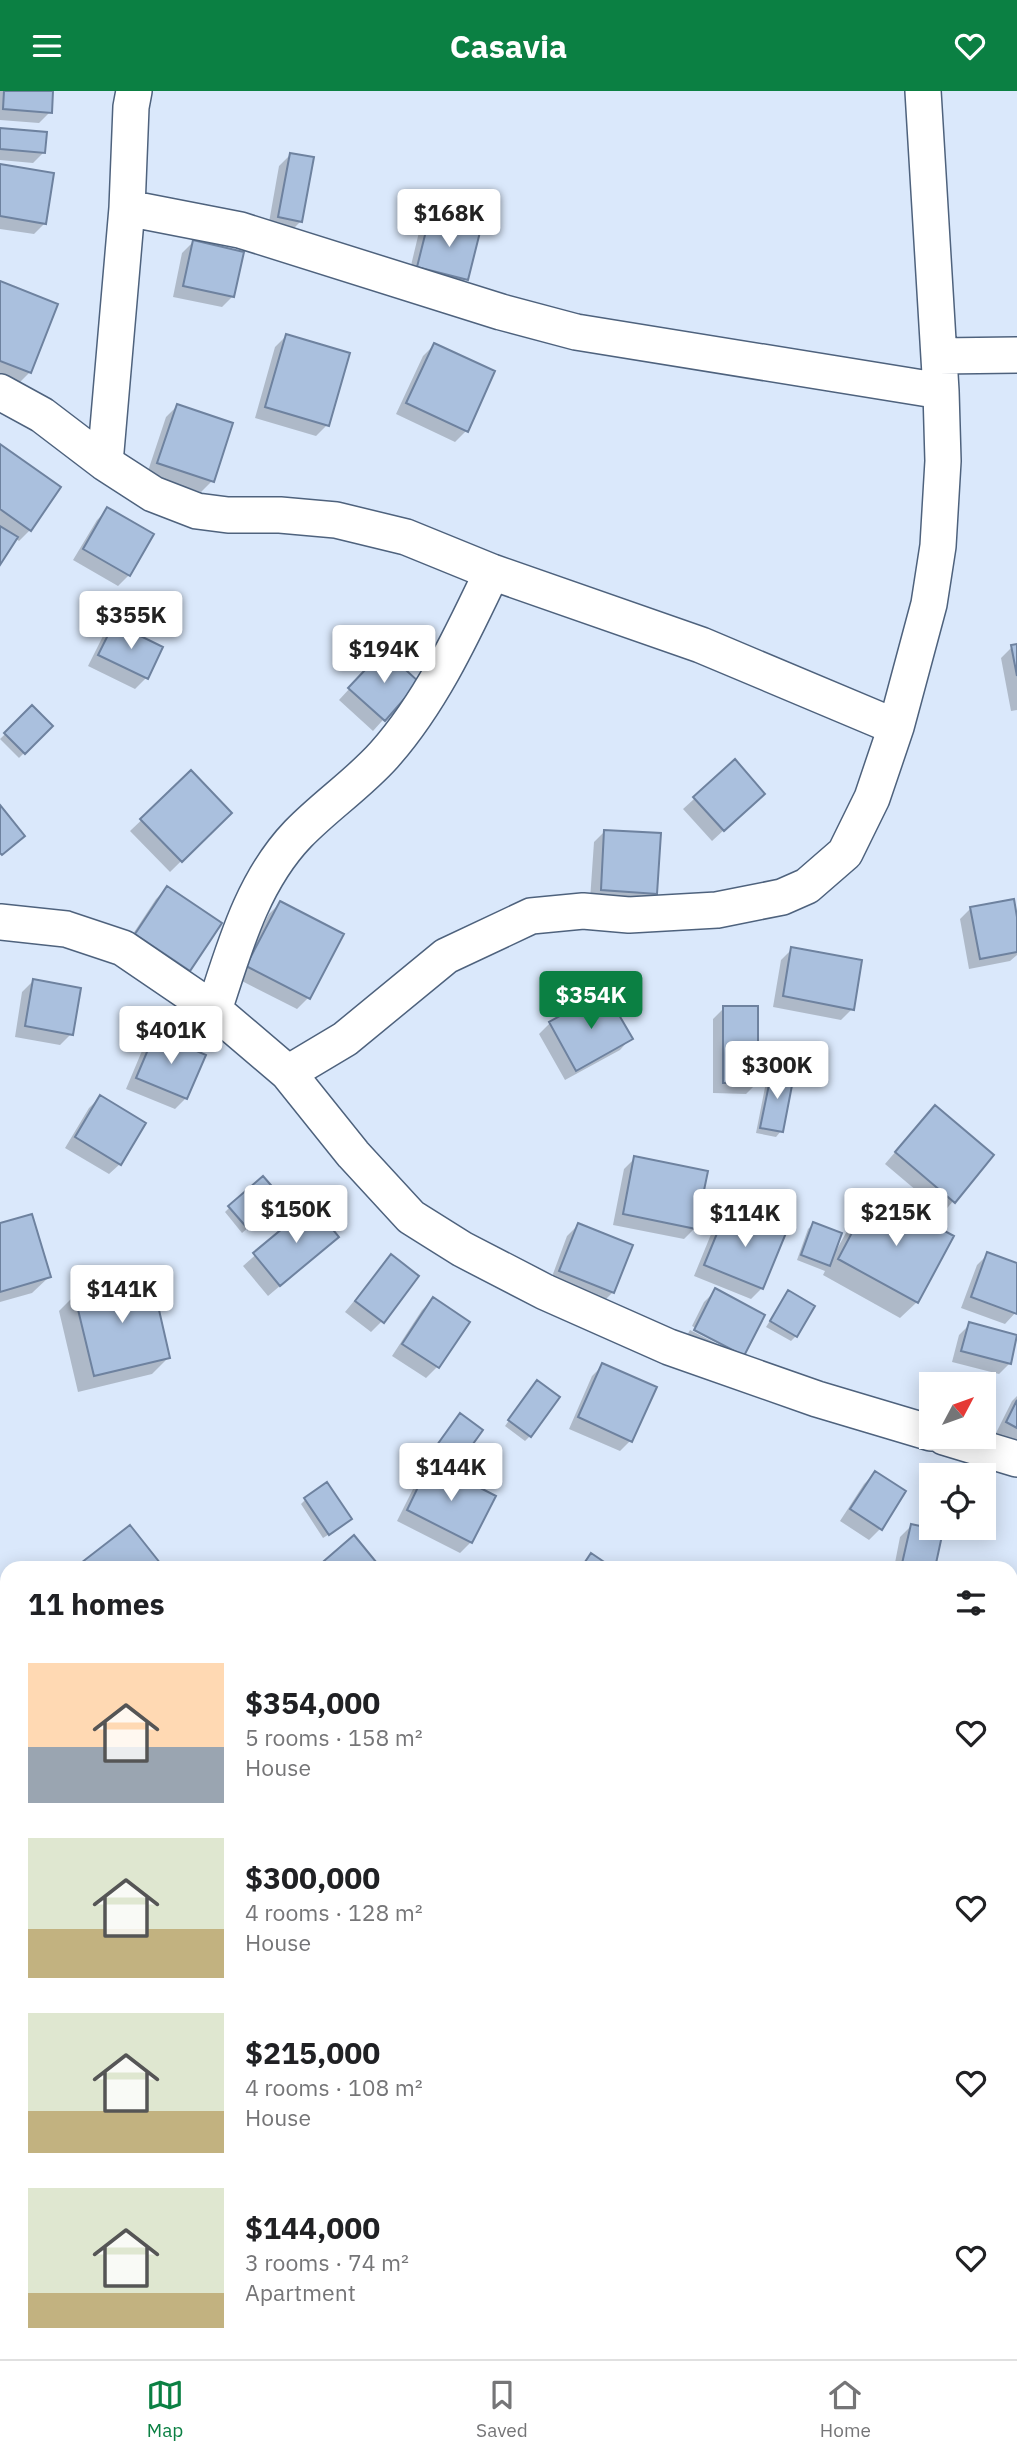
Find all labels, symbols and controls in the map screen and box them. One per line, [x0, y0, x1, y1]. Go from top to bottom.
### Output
text: Casavia [450, 25, 567, 67]
icon: menu [28, 27, 66, 65]
icon: heart [951, 27, 989, 65]
pin: $168K [400, 190, 498, 249]
text: $168K [413, 197, 485, 227]
pin: $355K [82, 591, 180, 651]
text: $355K [95, 599, 167, 629]
pin: $194K [335, 625, 433, 685]
text: $194K [348, 633, 420, 663]
pin: $354K [542, 971, 640, 1031]
text: $354K [555, 979, 627, 1009]
pin: $401K [122, 1007, 220, 1066]
text: $401K [135, 1014, 207, 1044]
pin: $300K [728, 1041, 826, 1101]
text: $300K [741, 1049, 813, 1079]
pin: $150K [247, 1185, 345, 1245]
pin: $114K [696, 1189, 794, 1249]
pin: $215K [847, 1189, 945, 1248]
text: $150K [260, 1193, 332, 1223]
text: $215K [860, 1196, 932, 1226]
text: $114K [709, 1197, 781, 1227]
pin: $141K [73, 1265, 171, 1325]
text: $141K [86, 1273, 158, 1303]
north arrow [919, 1372, 996, 1449]
map controls [919, 1372, 996, 1540]
pin: $144K [402, 1443, 500, 1503]
text: $144K [415, 1451, 487, 1481]
button: locate [919, 1463, 996, 1540]
text: 11 homes [28, 1584, 165, 1623]
icon: filters [952, 1584, 990, 1622]
text: $354,000 [245, 1683, 380, 1722]
icon: home [84, 1691, 168, 1775]
icon: heart [952, 1714, 990, 1752]
text: 5 rooms · 158 m² [245, 1722, 423, 1752]
text: House [245, 1752, 311, 1782]
text: $300,000 [245, 1858, 380, 1897]
icon: home [84, 1866, 168, 1950]
icon: heart [952, 1889, 990, 1927]
text: 4 rooms · 128 m² [245, 1897, 423, 1927]
text: House [245, 1927, 311, 1957]
text: $215,000 [245, 2033, 380, 2072]
icon: home [84, 2041, 168, 2125]
icon: heart [952, 2064, 990, 2102]
text: 4 rooms · 108 m² [245, 2072, 423, 2102]
text: House [245, 2102, 311, 2132]
text: $144,000 [245, 2208, 380, 2247]
icon: home [84, 2216, 168, 2300]
icon: heart [952, 2239, 990, 2277]
text: 3 rooms · 74 m² [245, 2247, 409, 2277]
text: Apartment [245, 2277, 356, 2307]
tab: Map [146, 2376, 184, 2442]
tab: Saved [476, 2376, 528, 2442]
tab: Home [820, 2376, 871, 2442]

